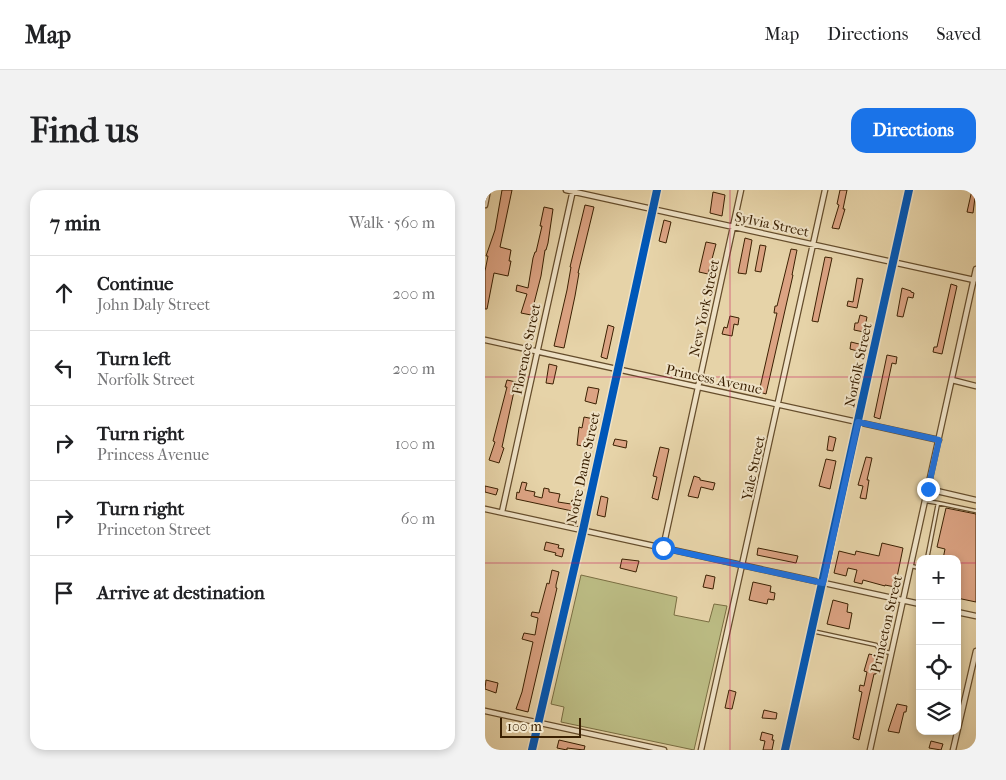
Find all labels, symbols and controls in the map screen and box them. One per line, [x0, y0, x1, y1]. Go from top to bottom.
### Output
text: Map [25, 21, 71, 49]
text: Map [765, 24, 799, 45]
text: Directions [827, 24, 908, 45]
text: Saved [936, 24, 981, 45]
button: Directions [851, 108, 976, 153]
text: Find us [30, 110, 139, 151]
street label: Sylvia Street [733, 208, 811, 241]
text: 7 min [50, 211, 101, 235]
text: Walk · 560 m [349, 213, 435, 232]
street label: New York Street [686, 258, 723, 358]
text: Continue [97, 273, 173, 295]
icon: ahead [50, 279, 78, 307]
text: 200 m [392, 284, 435, 303]
text: John Daly Street [97, 295, 210, 314]
street label: Florence Street [509, 302, 544, 396]
street label: Norfolk Street [841, 321, 876, 409]
text: Turn left [97, 348, 171, 370]
icon: left [50, 354, 78, 382]
text: 200 m [392, 359, 435, 378]
street label: Princess Avenue [664, 361, 764, 398]
text: Norfolk Street [97, 370, 195, 389]
street label: Notre Dame Street [563, 411, 604, 526]
text: Turn right [97, 423, 184, 445]
icon: right [50, 429, 78, 457]
text: 100 m [395, 434, 435, 453]
street label: Yale Street [738, 434, 769, 503]
text: Princess Avenue [97, 445, 209, 464]
route end [917, 478, 940, 501]
text: Turn right [97, 498, 184, 520]
icon: right [50, 504, 78, 532]
text: 60 m [401, 509, 435, 528]
text: Princeton Street [97, 520, 211, 539]
route start [652, 537, 675, 560]
map controls [916, 555, 961, 735]
button: + [916, 555, 961, 600]
street label: Princeton Street [867, 574, 906, 675]
icon: arrive [50, 579, 78, 607]
text: Arrive at destination [97, 582, 265, 604]
button: − [916, 600, 961, 645]
button: locate [916, 645, 961, 690]
button: layers [916, 690, 961, 735]
scale bar [500, 715, 581, 738]
text: 100 m [507, 718, 542, 735]

